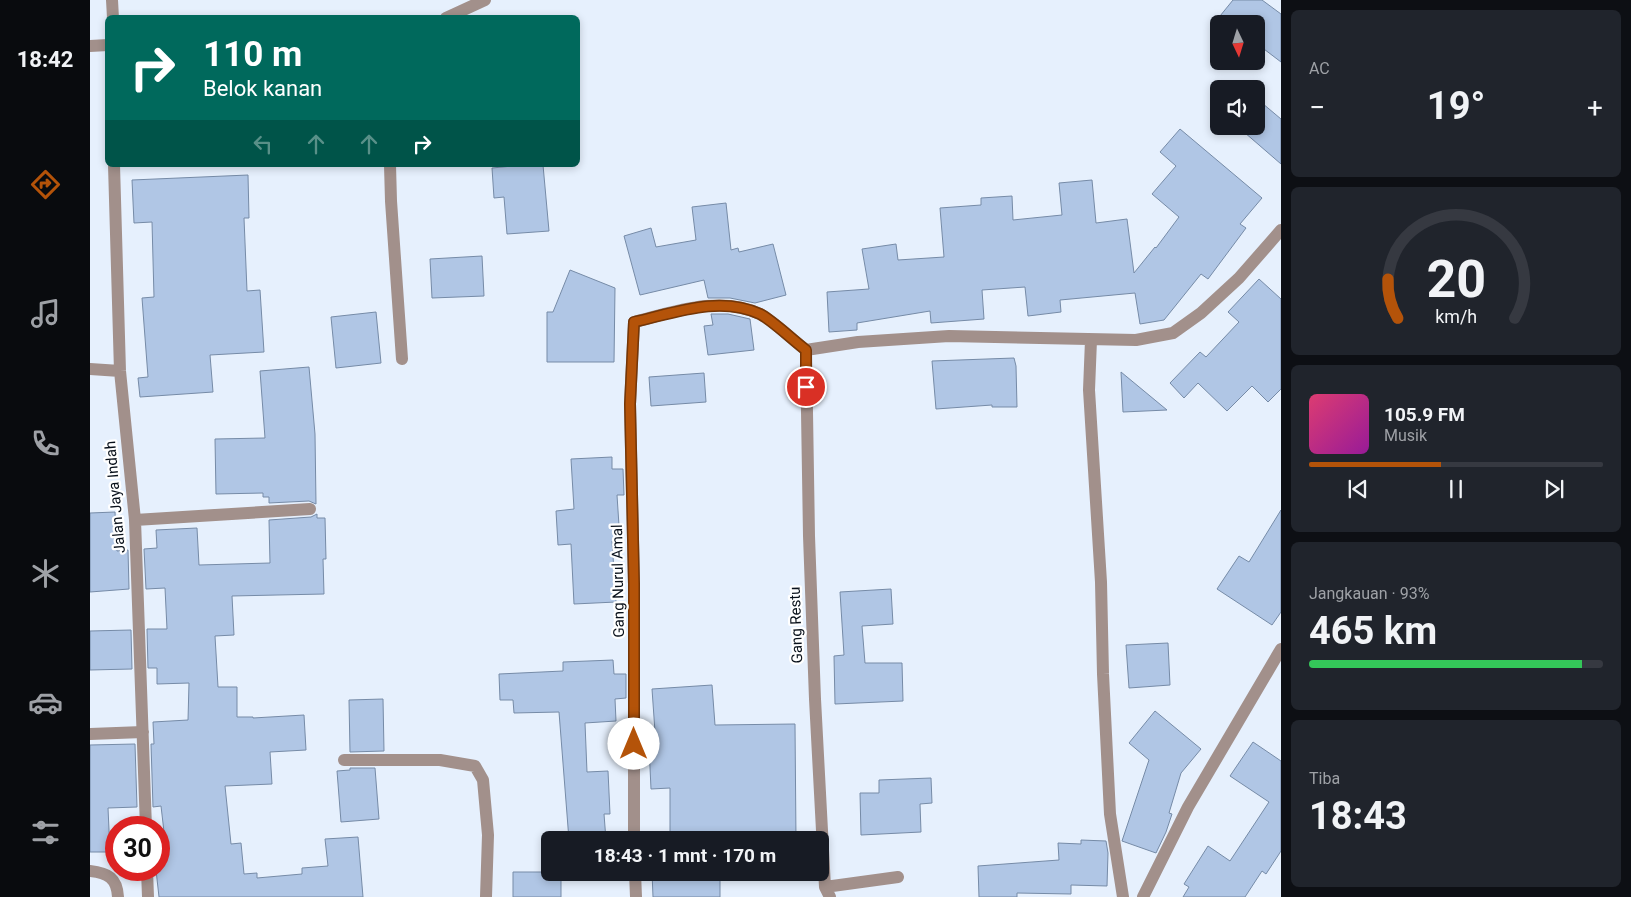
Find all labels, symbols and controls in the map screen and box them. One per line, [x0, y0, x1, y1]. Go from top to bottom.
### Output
north arrow [1210, 15, 1265, 70]
map controls [1210, 15, 1265, 135]
text: 110 m [203, 34, 302, 75]
icon: right [120, 35, 185, 100]
text: 18:42 [17, 47, 73, 72]
text: AC [1309, 59, 1330, 78]
text: Belok kanan [203, 76, 322, 101]
button: sound [1210, 80, 1265, 135]
text: 19° [1427, 84, 1485, 128]
text: − [1309, 91, 1325, 124]
text: + [1587, 91, 1603, 124]
icon: left [249, 130, 277, 158]
icon: ahead [302, 130, 330, 158]
icon: ahead [355, 130, 383, 158]
icon: right [408, 130, 436, 158]
icon: directions [28, 167, 63, 202]
text: 20 [1426, 249, 1486, 310]
icon: music [28, 296, 63, 331]
text: km/h [1435, 306, 1477, 327]
pin [785, 366, 827, 408]
icon: arrive [792, 373, 820, 401]
text: 105.9 FM [1384, 403, 1465, 426]
icon: phone [28, 426, 63, 461]
text: Musik [1384, 426, 1427, 445]
street label: Jalan Jaya Indah [101, 440, 129, 554]
icon: previous [1344, 475, 1372, 503]
icon: pause [1442, 475, 1470, 503]
icon: next [1540, 475, 1568, 503]
street label: Gang Nurul Amal [608, 524, 628, 638]
icon: climate [28, 556, 63, 591]
text: Jangkauan · 93% [1309, 584, 1429, 603]
street label: Gang Restu [786, 586, 806, 664]
text: 465 km [1309, 609, 1437, 653]
icon: car [28, 685, 63, 720]
position arrow [607, 717, 659, 769]
text: Tiba [1309, 769, 1340, 788]
text: 18:43 [1309, 794, 1407, 838]
icon: filters [28, 815, 63, 850]
speed limit sign: 30 [105, 816, 170, 881]
text: 18:43 · 1 mnt · 170 m [594, 844, 776, 867]

